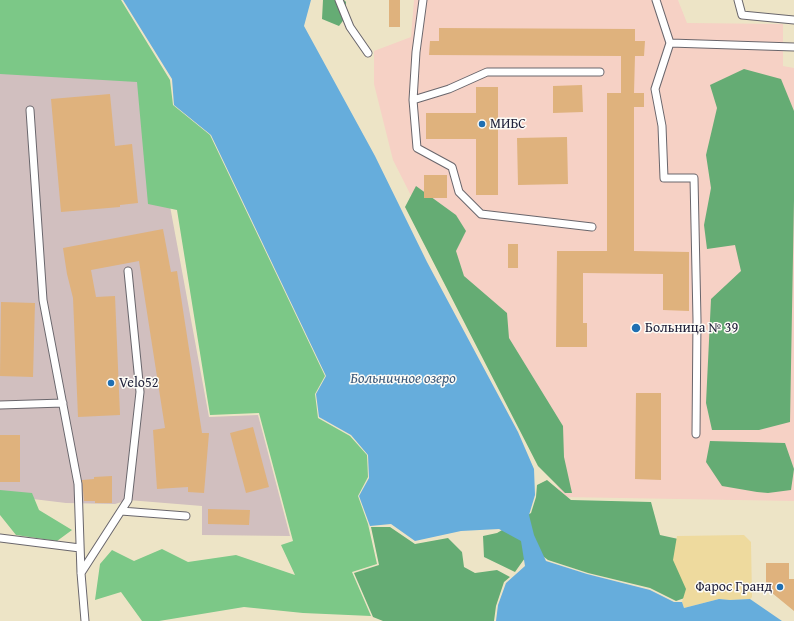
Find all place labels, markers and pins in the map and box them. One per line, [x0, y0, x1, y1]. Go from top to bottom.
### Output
place label: МИБС [490, 116, 526, 132]
marker: МИБС [477, 119, 487, 129]
place label: Больница № 39 [645, 320, 738, 336]
marker: Больница № 39 [630, 322, 642, 334]
place label: Velo52 [119, 375, 158, 391]
marker: Velo52 [106, 378, 116, 388]
place label: Фарос Гранд [696, 579, 772, 595]
marker: Фарос Гранд [775, 582, 785, 592]

